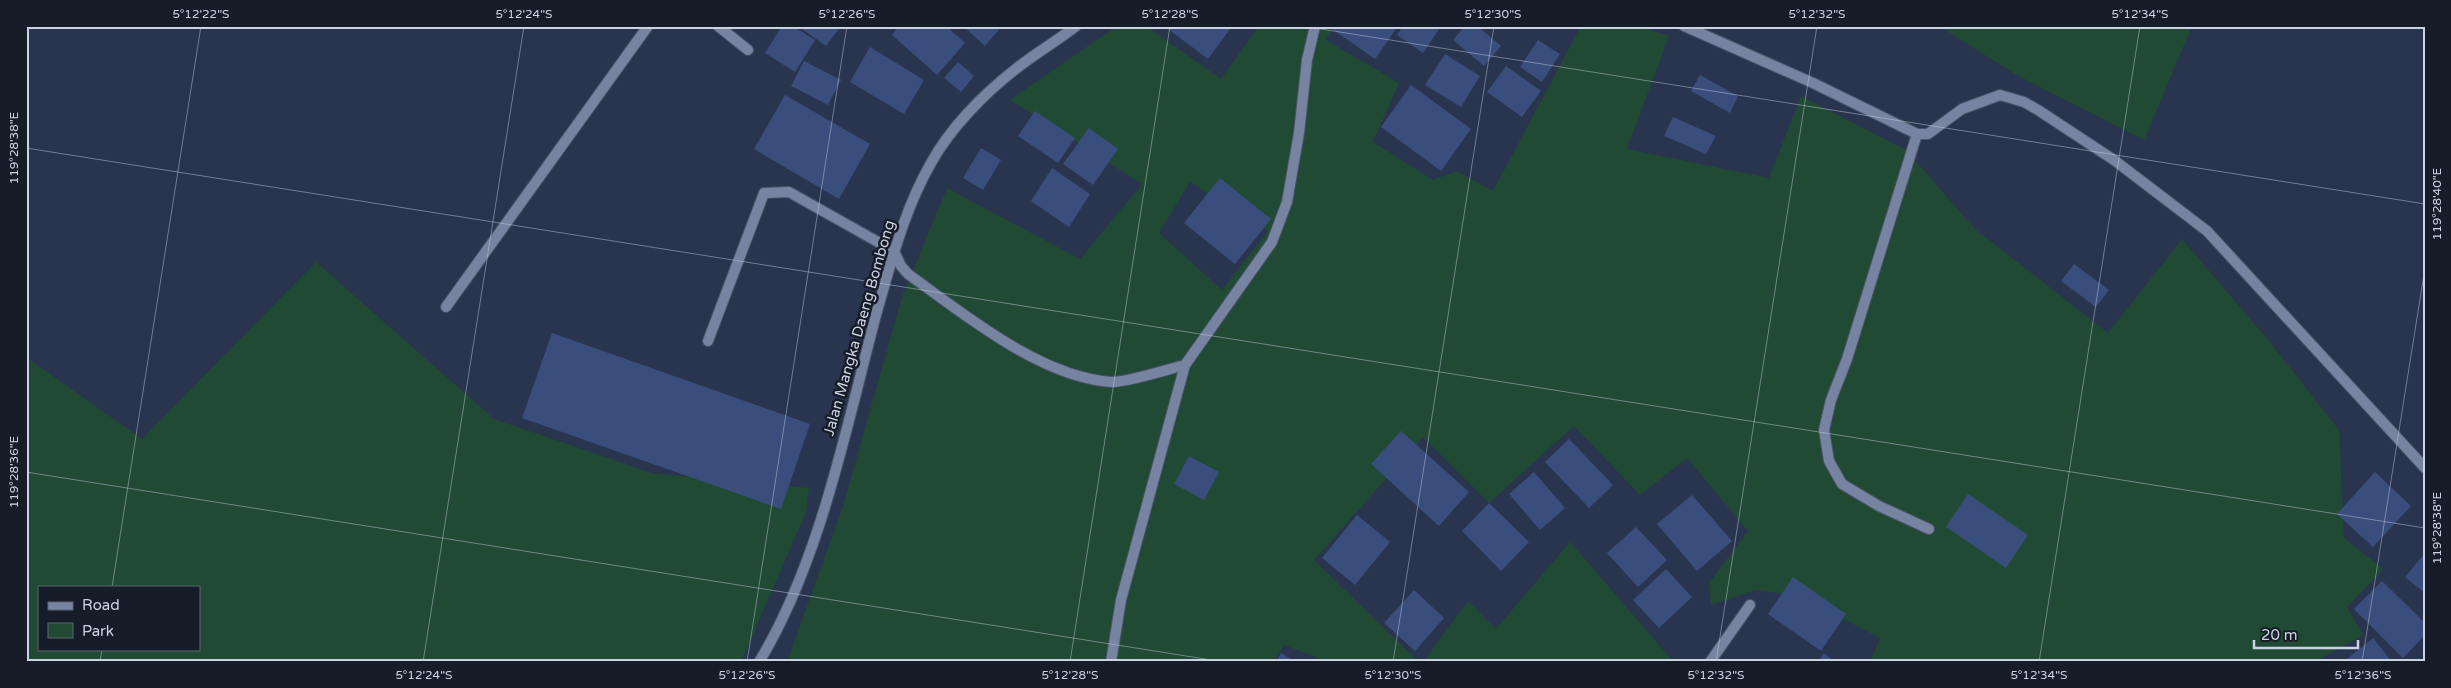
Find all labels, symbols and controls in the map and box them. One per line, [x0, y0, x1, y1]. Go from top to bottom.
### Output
text: 5°12'22"S [173, 7, 229, 21]
text: 5°12'24"S [496, 7, 552, 21]
text: 5°12'26"S [819, 7, 875, 21]
text: 5°12'28"S [1142, 7, 1198, 21]
text: 5°12'30"S [1465, 7, 1521, 21]
text: 5°12'32"S [1789, 7, 1845, 21]
text: 5°12'34"S [2112, 7, 2168, 21]
text: 119°28'38"E [7, 111, 21, 184]
text: 119°28'40"E [2430, 167, 2444, 240]
street label: Jalan Mangka Daeng Bombong [820, 218, 898, 438]
text: 119°28'36"E [7, 435, 21, 508]
text: 119°28'38"E [2430, 491, 2444, 564]
legend [38, 586, 200, 650]
text: Road [82, 596, 120, 614]
scale bar [2254, 618, 2357, 650]
text: Park [82, 622, 114, 640]
text: 20 m [2261, 626, 2298, 644]
text: 5°12'24"S [396, 668, 452, 682]
text: 5°12'26"S [719, 668, 775, 682]
text: 5°12'28"S [1042, 668, 1098, 682]
text: 5°12'30"S [1365, 668, 1421, 682]
text: 5°12'32"S [1688, 668, 1744, 682]
text: 5°12'34"S [2011, 668, 2067, 682]
text: 5°12'36"S [2335, 668, 2391, 682]

